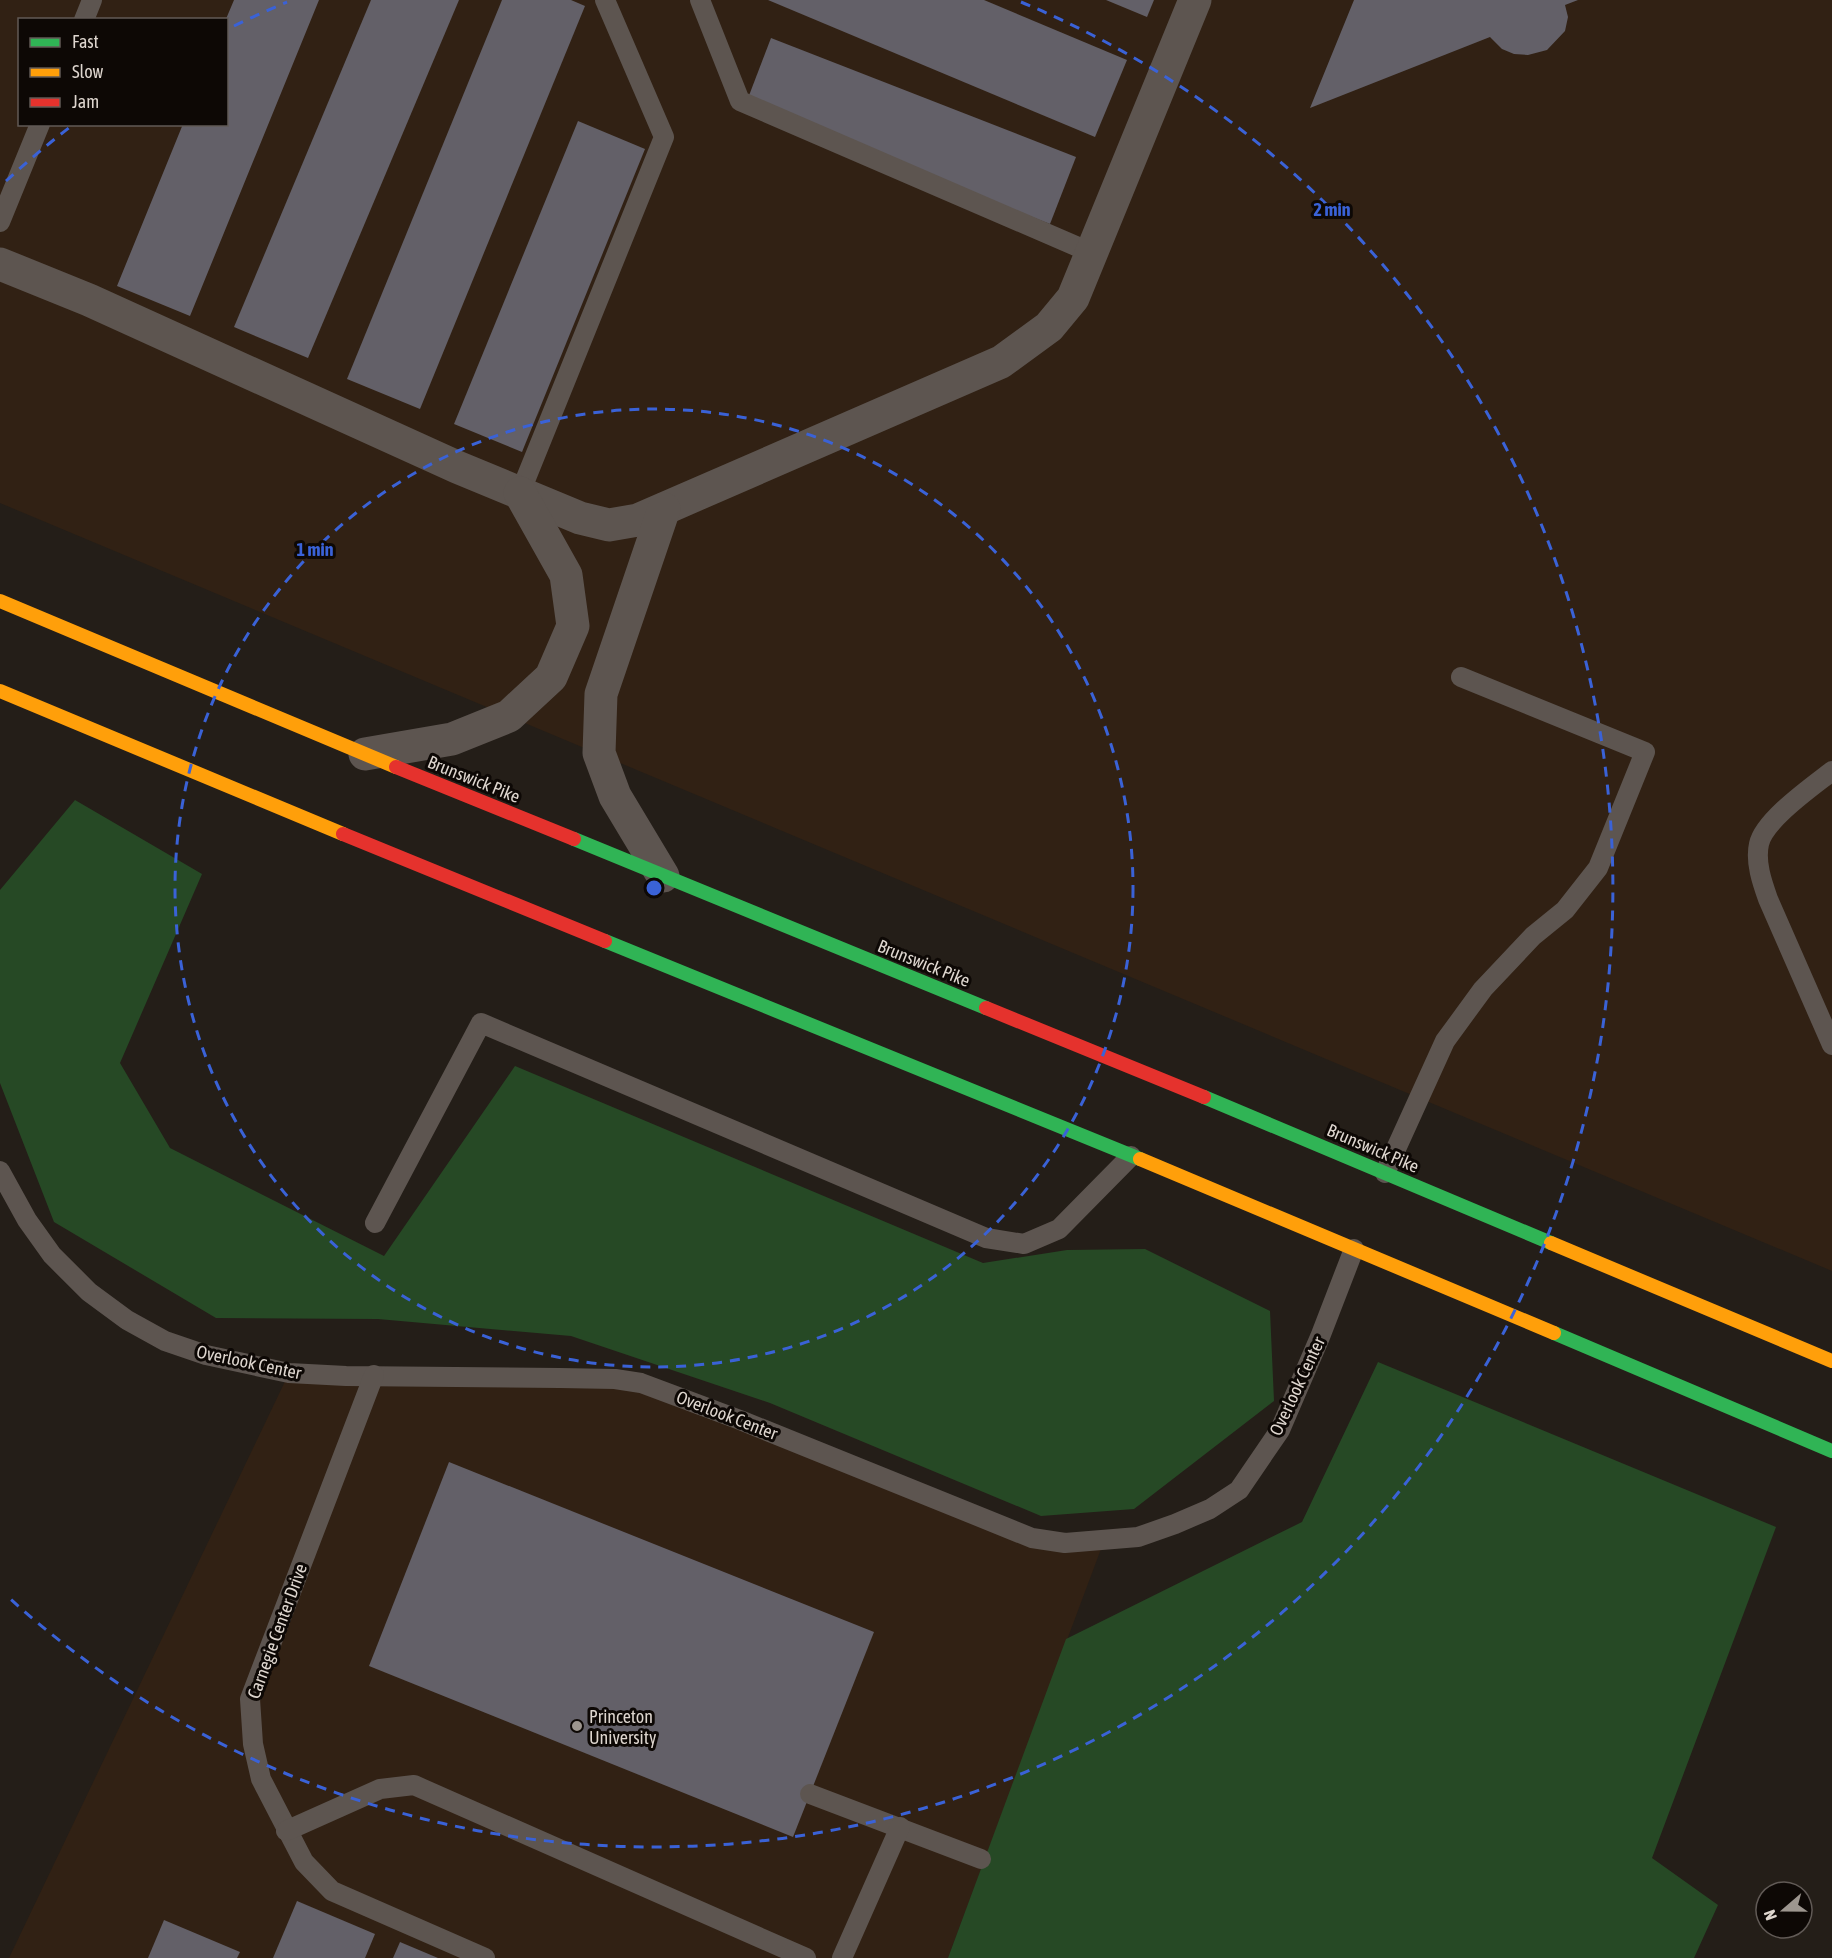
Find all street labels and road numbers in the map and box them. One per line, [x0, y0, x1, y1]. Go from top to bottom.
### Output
street label: Brunswick Pike [425, 751, 523, 807]
street label: Brunswick Pike [875, 935, 973, 991]
street label: Brunswick Pike [1324, 1119, 1422, 1177]
street label: Overlook Center [1265, 1333, 1329, 1439]
street label: Overlook Center [195, 1341, 304, 1383]
street label: Overlook Center [673, 1386, 781, 1444]
street label: Carnegie Center Drive [243, 1561, 311, 1701]

